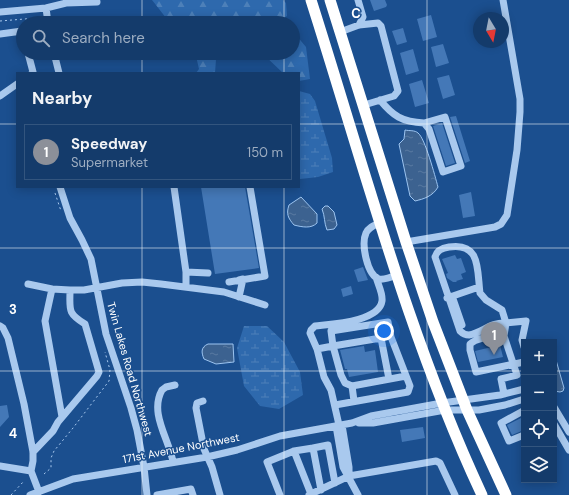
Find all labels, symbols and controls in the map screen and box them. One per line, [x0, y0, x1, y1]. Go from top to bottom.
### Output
text: C [351, 5, 361, 22]
north arrow [473, 12, 509, 48]
search box [16, 16, 300, 60]
icon: search [30, 27, 52, 49]
text: Search here [62, 28, 145, 48]
text: Nearby [32, 87, 92, 109]
text: Speedway [71, 134, 147, 154]
text: 1 [44, 144, 48, 161]
text: 150 m [247, 144, 283, 161]
text: Supermarket [71, 154, 148, 171]
street label: Twin Lakes Road Northwest [104, 300, 156, 438]
text: 3 [9, 301, 17, 318]
your location [374, 321, 394, 341]
pin: 1 [481, 322, 507, 355]
map controls [521, 339, 557, 483]
button: + [521, 339, 557, 375]
button: − [521, 375, 557, 411]
button: locate [521, 411, 557, 447]
text: 4 [9, 425, 17, 442]
street label: 171st Avenue Northwest [122, 430, 240, 466]
button: layers [521, 447, 557, 483]

